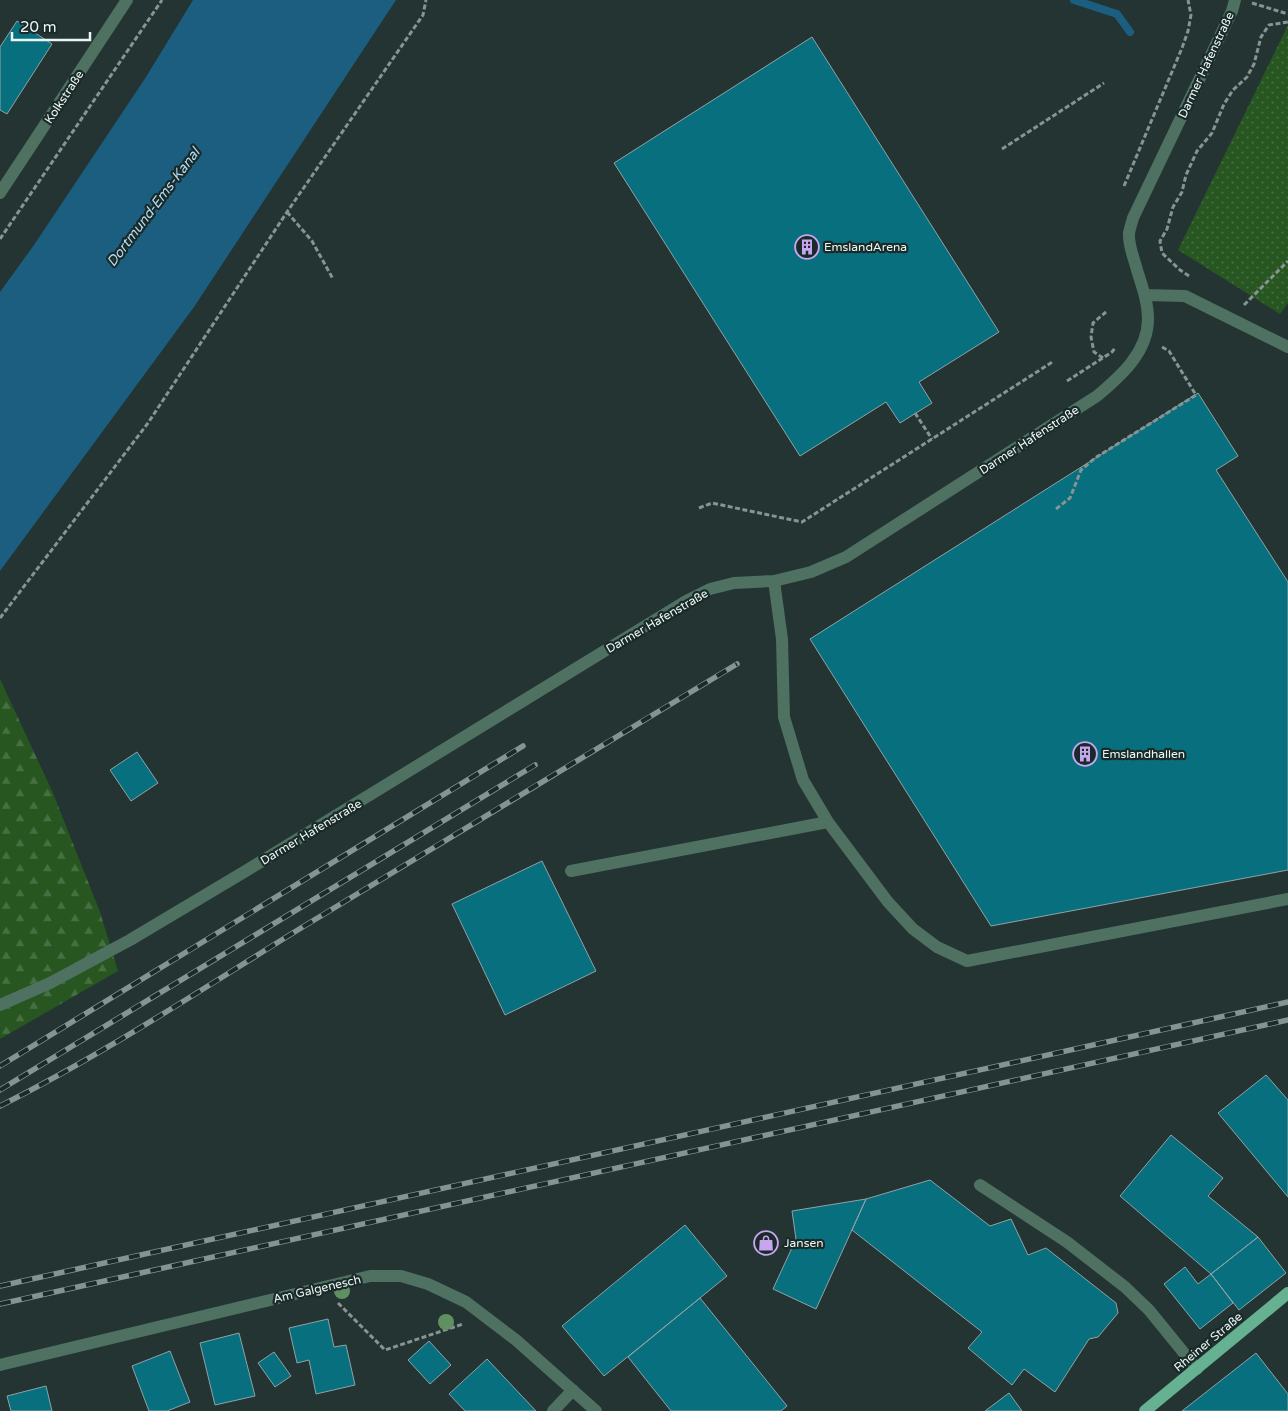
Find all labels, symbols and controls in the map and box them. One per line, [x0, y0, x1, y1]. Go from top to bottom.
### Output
scale bar [12, 10, 90, 42]
street label: Darmer Hafenstraße [1175, 10, 1237, 120]
text: 20 m [20, 18, 57, 36]
street label: Kolkstraße [42, 68, 86, 126]
water label: Dortmund-Ems-Kanal [103, 143, 205, 270]
building icon: EmslandArena [794, 234, 820, 260]
place label: EmslandArena [824, 240, 907, 254]
street label: Darmer Hafenstraße [977, 403, 1081, 477]
street label: Darmer Hafenstraße [604, 586, 711, 656]
building icon: Emslandhallen [1072, 741, 1098, 767]
place label: Emslandhallen [1102, 747, 1185, 761]
street label: Darmer Hafenstraße [258, 796, 364, 868]
shop icon: Jansen [753, 1230, 779, 1256]
place label: Jansen [784, 1236, 824, 1250]
street label: Am Galgenesch [272, 1272, 362, 1306]
street label: Rheiner Straße [1171, 1309, 1245, 1375]

